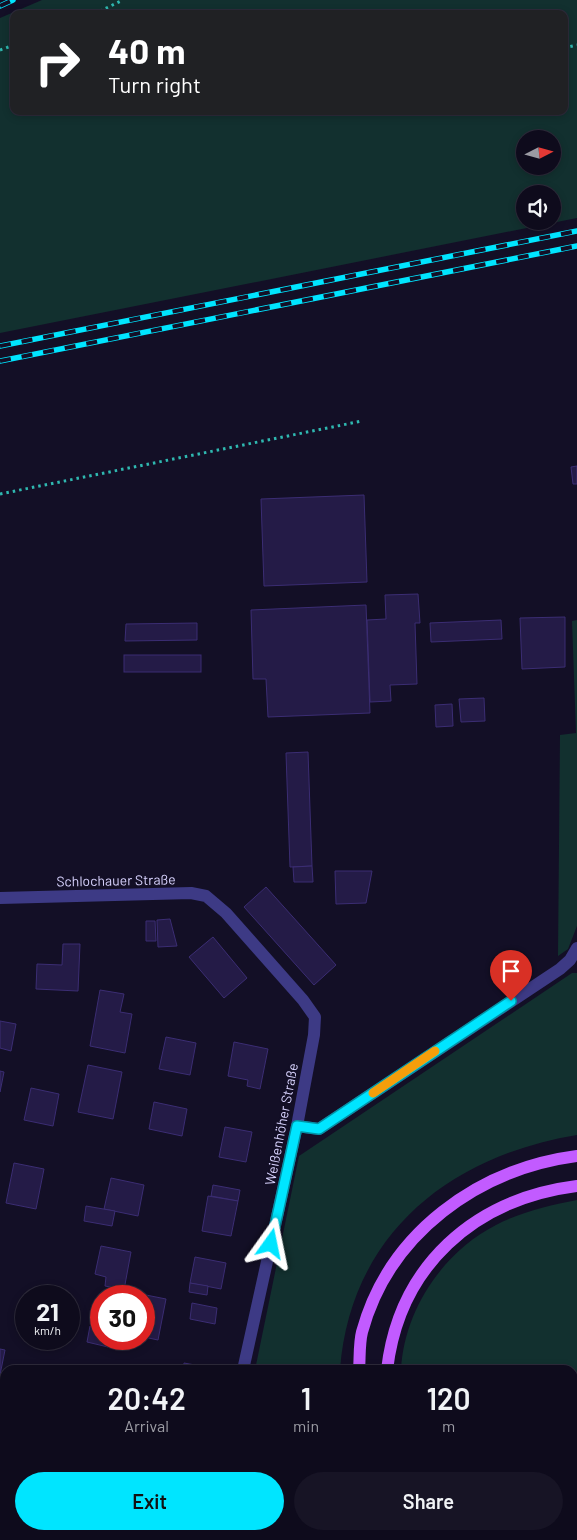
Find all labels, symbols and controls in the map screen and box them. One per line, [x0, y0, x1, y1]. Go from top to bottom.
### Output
text: 40 m [108, 29, 185, 71]
icon: right [25, 30, 90, 95]
text: Turn right [108, 71, 201, 97]
north arrow [516, 130, 561, 175]
map controls [516, 130, 561, 230]
button: sound [516, 185, 561, 230]
street label: Schlochauer Straße [56, 870, 176, 890]
pin [490, 950, 532, 1001]
icon: arrive [497, 957, 525, 985]
street label: Weißenhöher Straße [261, 1062, 301, 1186]
position arrow [244, 1217, 296, 1269]
speed limit sign: 30 [90, 1285, 155, 1350]
text: 21 [36, 1296, 59, 1326]
text: km/h [34, 1323, 61, 1337]
text: 20:42 [107, 1380, 186, 1416]
text: 1 [301, 1380, 311, 1416]
text: 120 [426, 1380, 471, 1416]
text: Arrival [124, 1416, 169, 1435]
text: min [293, 1416, 319, 1435]
text: m [442, 1416, 455, 1435]
button: Exit [15, 1472, 284, 1530]
button: Share [294, 1472, 563, 1530]

